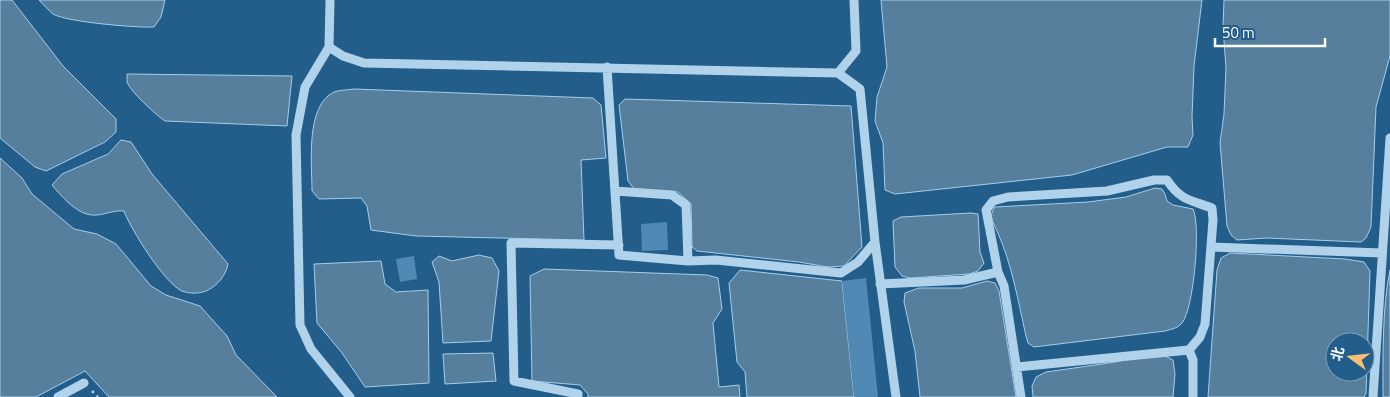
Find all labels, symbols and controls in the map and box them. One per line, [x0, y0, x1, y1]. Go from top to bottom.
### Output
scale bar [1215, 15, 1325, 47]
text: 50 m [1222, 21, 1255, 44]
north arrow [1325, 332, 1375, 382]
text: 北 [1325, 344, 1349, 363]

